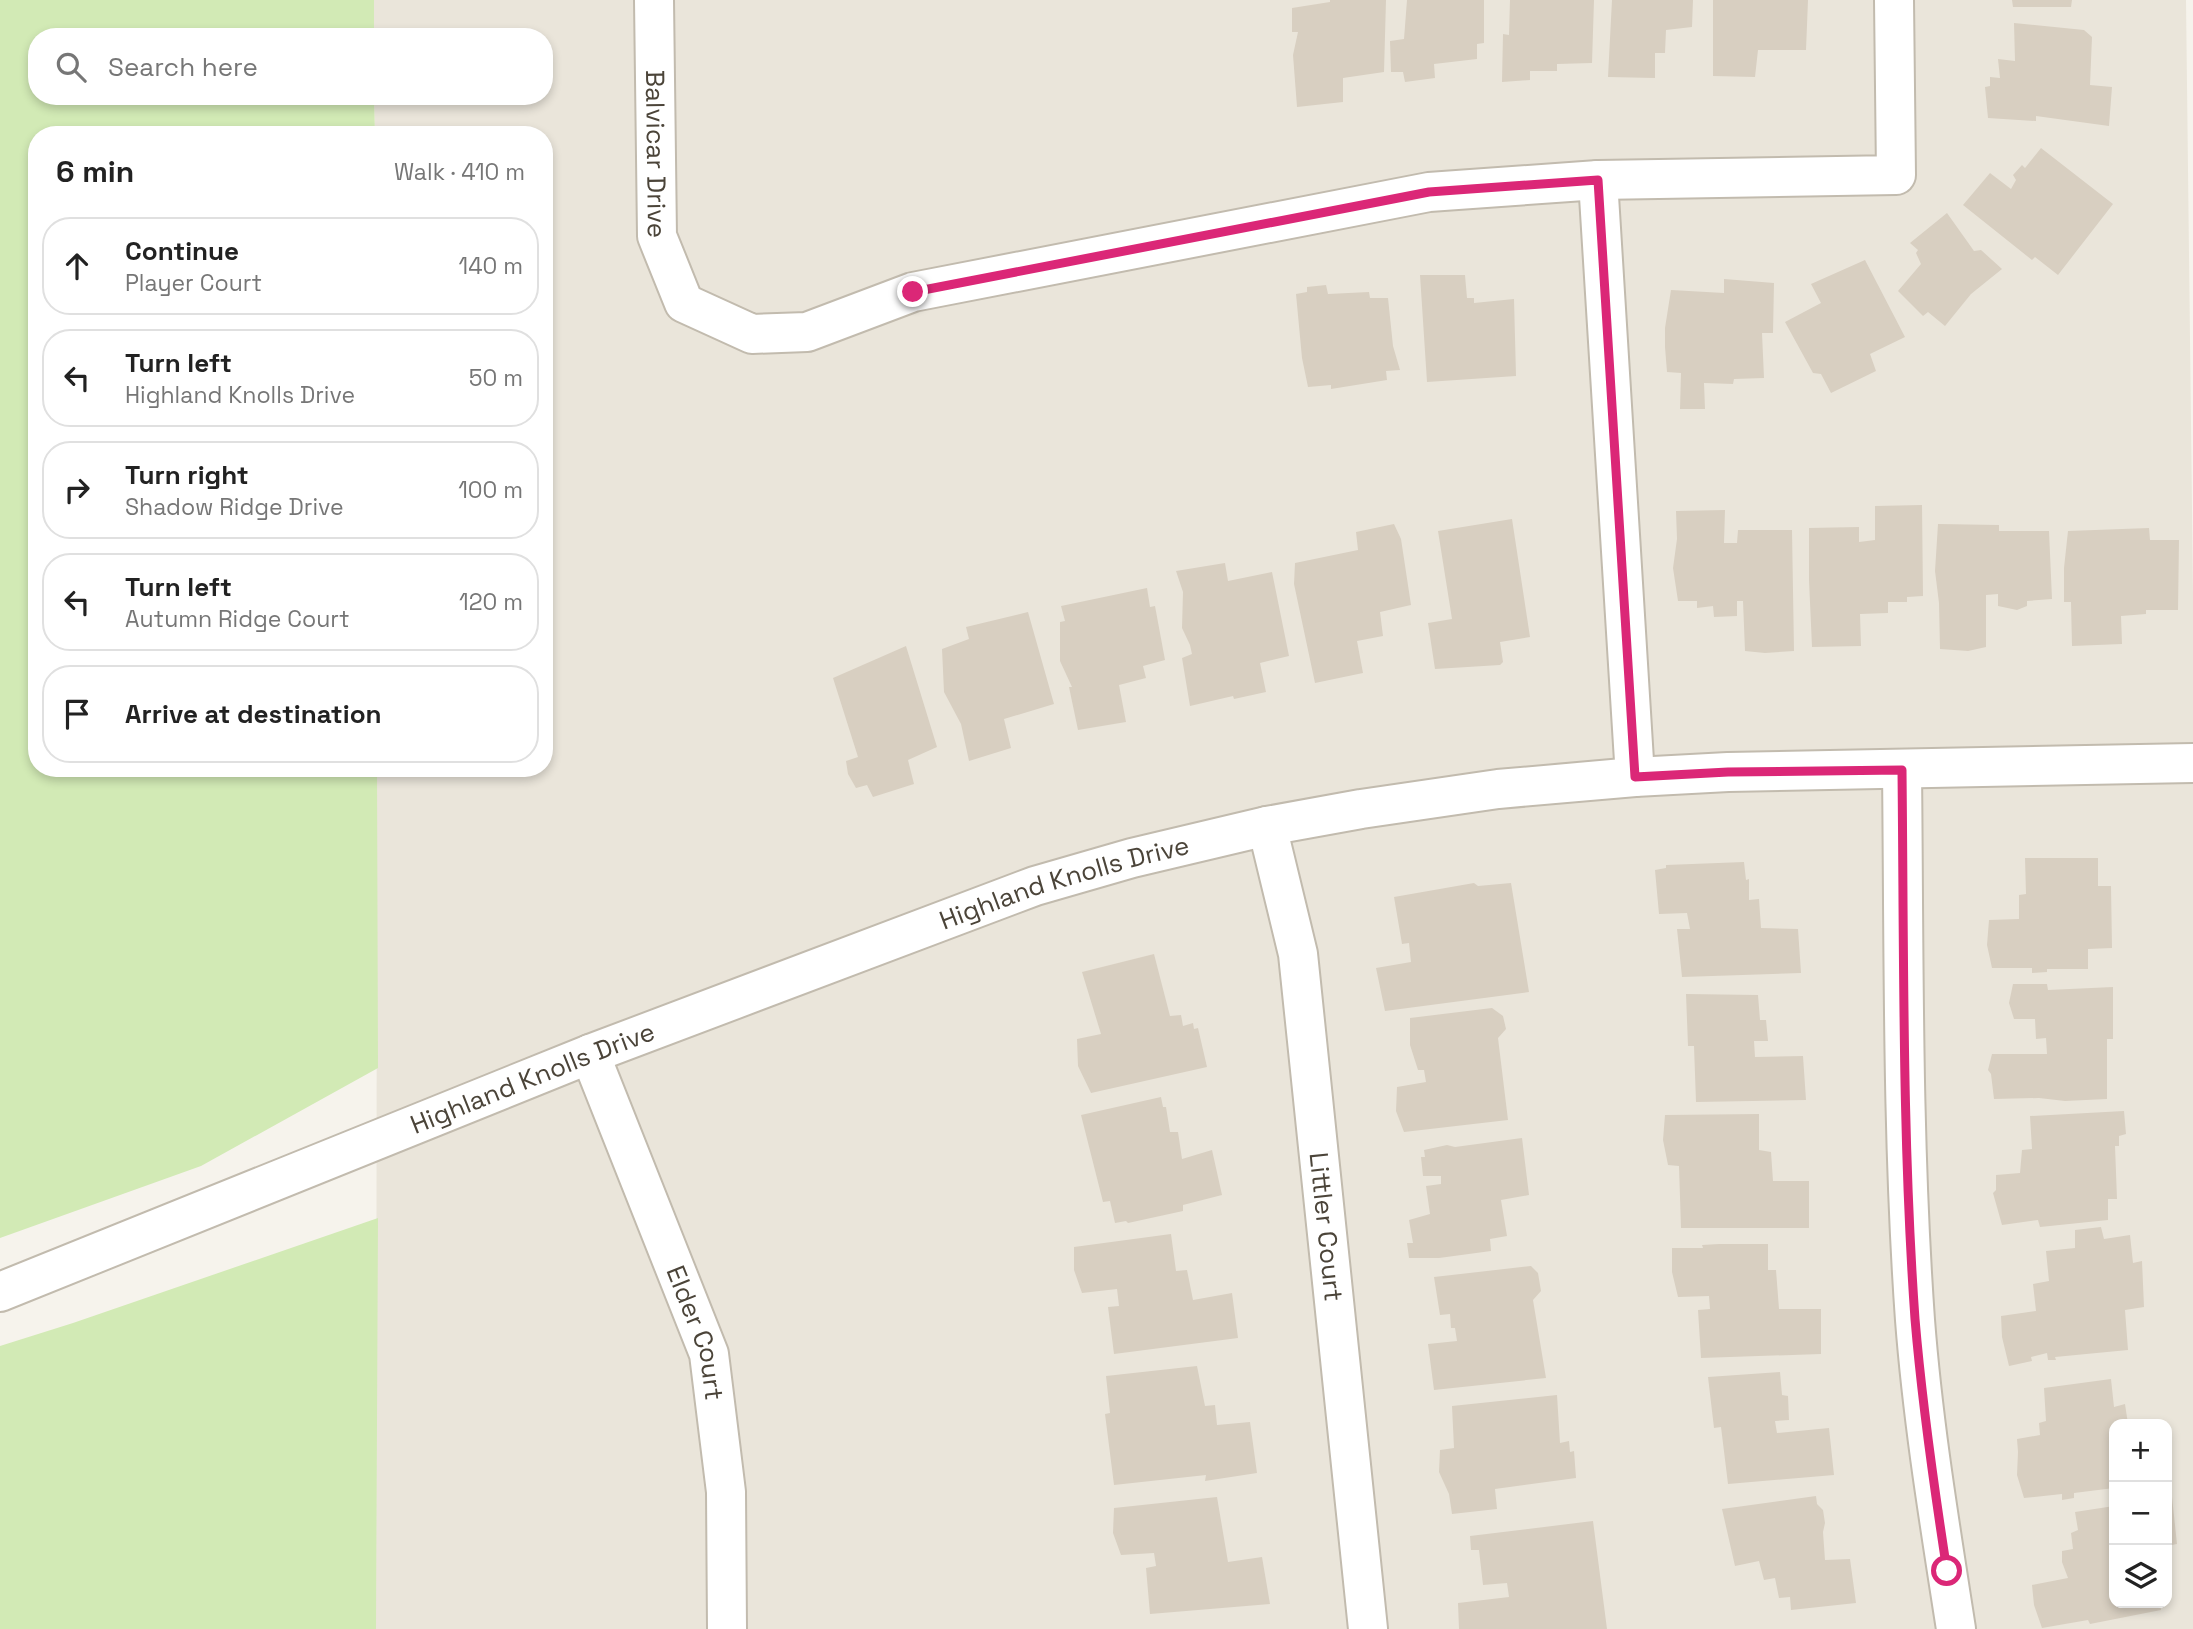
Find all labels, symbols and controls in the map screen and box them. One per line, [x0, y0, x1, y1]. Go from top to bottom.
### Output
search box [28, 28, 553, 105]
icon: search [52, 48, 90, 86]
text: Search here [108, 50, 258, 84]
street label: Balvicar Drive [638, 70, 674, 238]
text: 6 min [56, 152, 134, 191]
text: Walk · 410 m [394, 157, 525, 187]
text: Continue [125, 234, 239, 268]
icon: ahead [58, 247, 96, 285]
text: 140 m [459, 251, 523, 281]
text: Player Court [125, 268, 262, 298]
route end [897, 276, 928, 307]
text: Turn left [125, 346, 232, 380]
icon: left [58, 359, 96, 397]
text: 50 m [469, 363, 523, 393]
text: Highland Knolls Drive [125, 380, 355, 410]
text: Turn right [125, 458, 249, 492]
icon: right [58, 471, 96, 509]
text: 100 m [458, 475, 523, 505]
text: Shadow Ridge Drive [125, 492, 344, 522]
text: Turn left [125, 570, 232, 604]
icon: left [58, 583, 96, 621]
text: 120 m [459, 587, 523, 617]
text: Autumn Ridge Court [125, 604, 350, 634]
icon: arrive [58, 695, 96, 733]
text: Arrive at destination [125, 697, 382, 731]
street label: Highland Knolls Drive [935, 828, 1193, 938]
street label: Highland Knolls Drive [405, 1014, 660, 1142]
street label: Littler Court [1302, 1151, 1351, 1303]
street label: Elder Court [659, 1261, 732, 1402]
map controls [2109, 1419, 2172, 1608]
button: + [2109, 1419, 2172, 1482]
button: − [2109, 1482, 2172, 1545]
button: layers [2109, 1545, 2172, 1608]
route start [1931, 1555, 1962, 1586]

